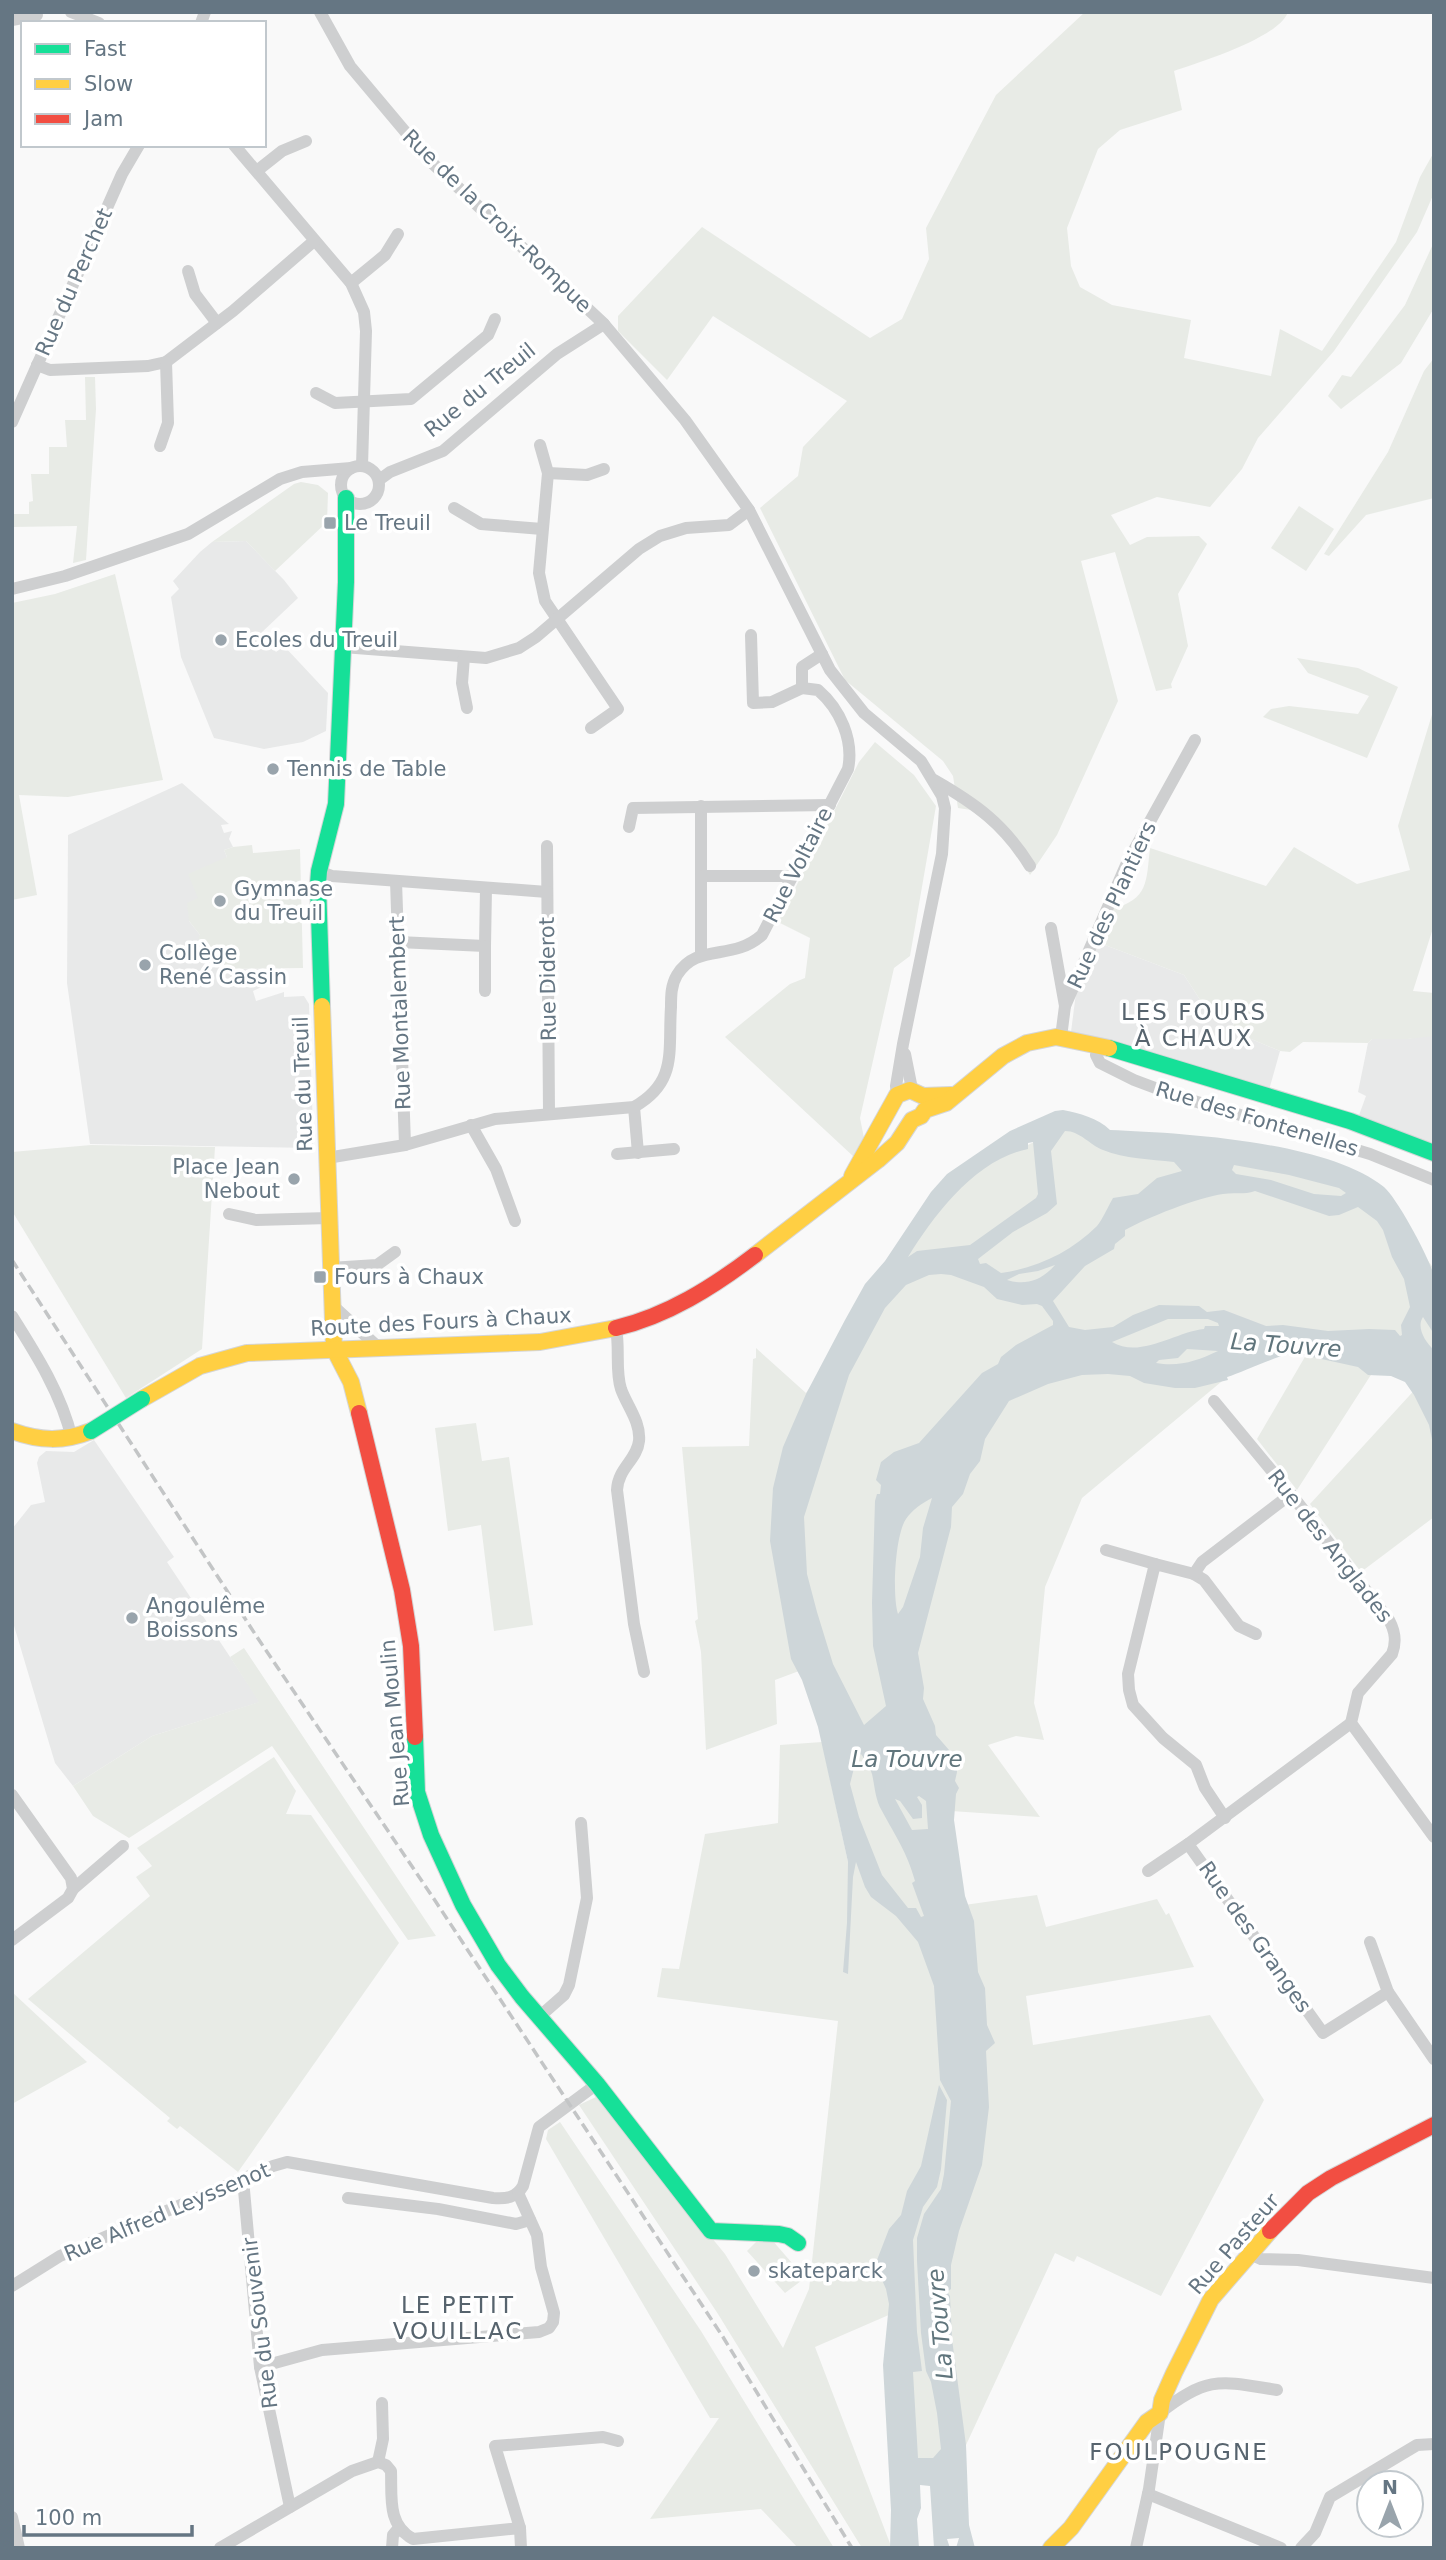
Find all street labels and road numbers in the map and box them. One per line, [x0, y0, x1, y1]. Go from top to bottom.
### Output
street label: Rue de la Croix-Rompue [398, 125, 596, 317]
street label: Rue du Perchet [31, 205, 117, 359]
street label: Rue du Treuil [420, 338, 540, 442]
street label: Rue Voltaire [759, 803, 837, 927]
street label: Rue des Plantiers [1063, 818, 1161, 992]
street label: Rue Montalembert [385, 916, 415, 1110]
street label: Rue Diderot [535, 917, 561, 1041]
street label: Rue du Treuil [289, 1016, 317, 1152]
street label: Rue des Fontenelles [1153, 1077, 1361, 1161]
street label: Route des Fours à Chaux [310, 1303, 572, 1341]
street label: Rue des Anglades [1263, 1465, 1397, 1627]
street label: Rue Jean Moulin [376, 1638, 414, 1808]
street label: Rue des Granges [1194, 1857, 1316, 2017]
street label: Rue Alfred Leyssenot [61, 2158, 273, 2266]
street label: Rue Pasteur [1184, 2189, 1284, 2299]
street label: Rue du Souvenir [238, 2236, 282, 2410]

